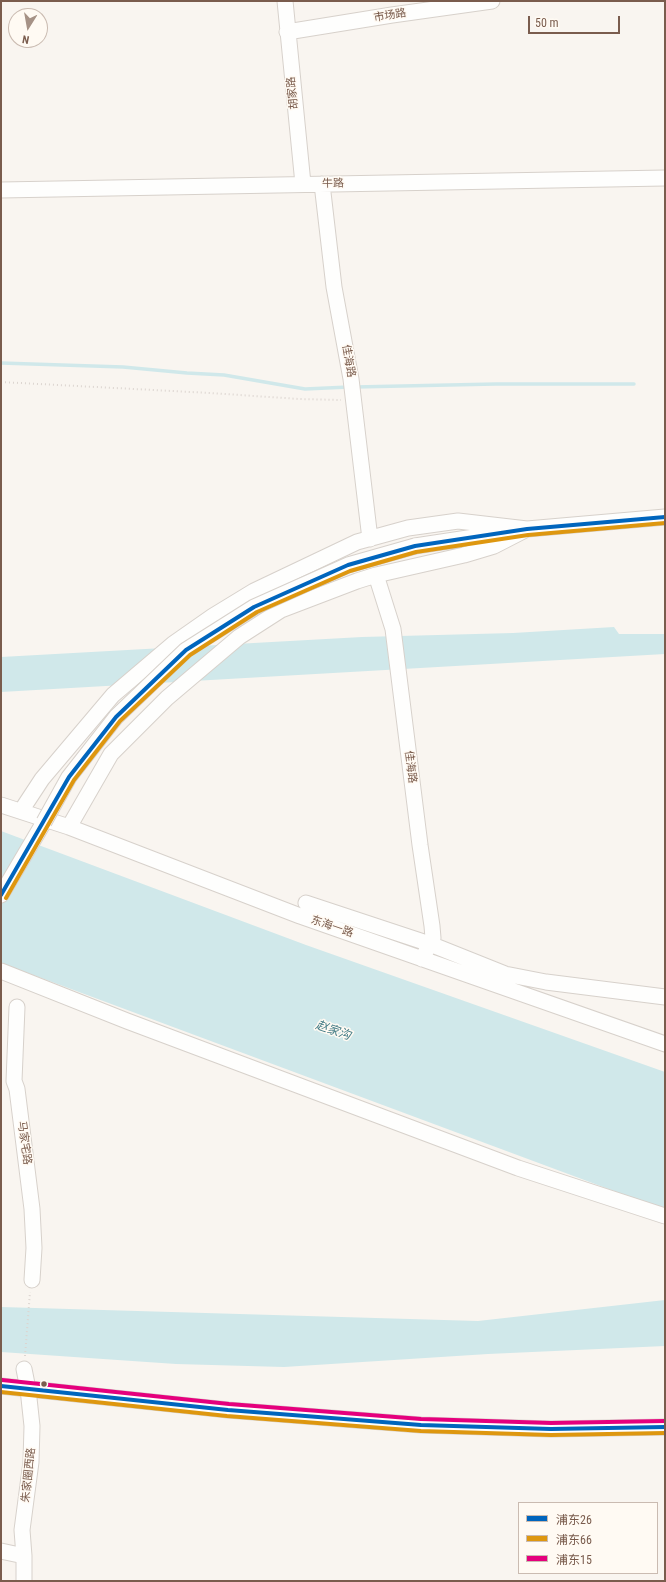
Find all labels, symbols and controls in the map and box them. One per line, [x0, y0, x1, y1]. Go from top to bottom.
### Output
street label: 市场路 [373, 7, 407, 25]
north arrow [8, 8, 48, 48]
scale bar [530, 8, 622, 34]
text: 50 m [535, 16, 559, 30]
text: N [21, 32, 30, 46]
street label: 胡家路 [285, 76, 301, 110]
street label: 牛路 [322, 177, 344, 191]
street label: 佳海路 [339, 344, 357, 378]
street label: 佳海路 [401, 750, 419, 784]
street label: 东海一路 [309, 914, 355, 940]
water label: 赵家沟 [314, 1018, 352, 1044]
street label: 马家宅路 [14, 1120, 34, 1166]
unlabelled marker [39, 1379, 49, 1389]
street label: 朱家圈西路 [20, 1447, 38, 1503]
legend [518, 1502, 658, 1574]
text: 浦东26 [556, 1513, 592, 1527]
text: 浦东66 [556, 1533, 592, 1547]
text: 浦东15 [556, 1553, 592, 1567]

